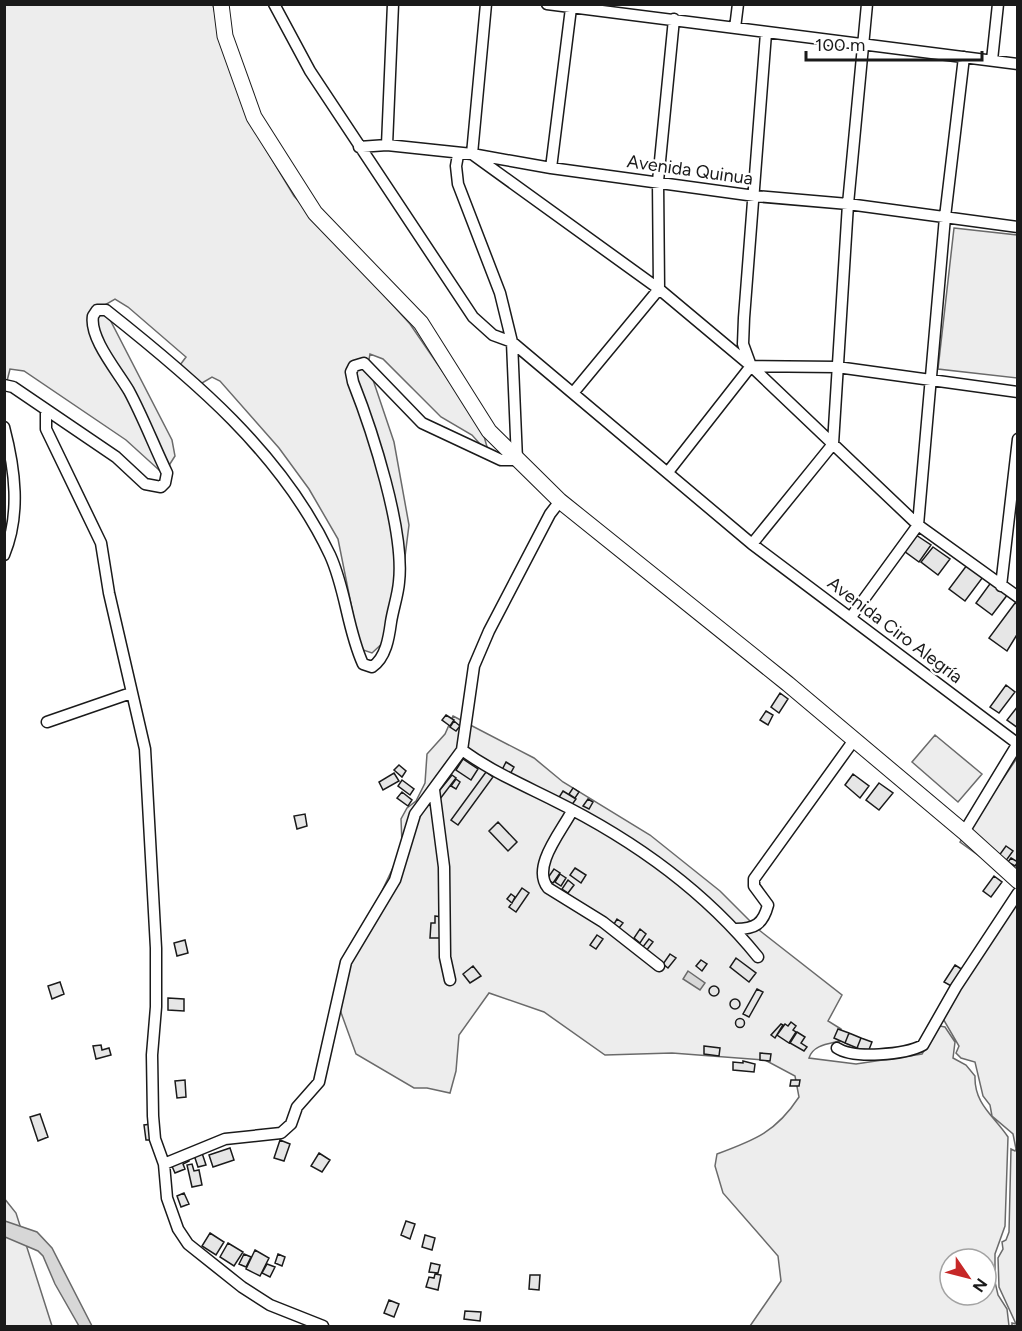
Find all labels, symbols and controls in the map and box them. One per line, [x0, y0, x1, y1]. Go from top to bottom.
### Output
scale bar [806, 24, 982, 62]
text: 100 m [815, 34, 865, 56]
street label: Avenida Quinua [626, 150, 754, 190]
street label: Avenida Ciro Alegría [823, 572, 967, 688]
north arrow [938, 1247, 998, 1307]
text: N [969, 1275, 991, 1296]

